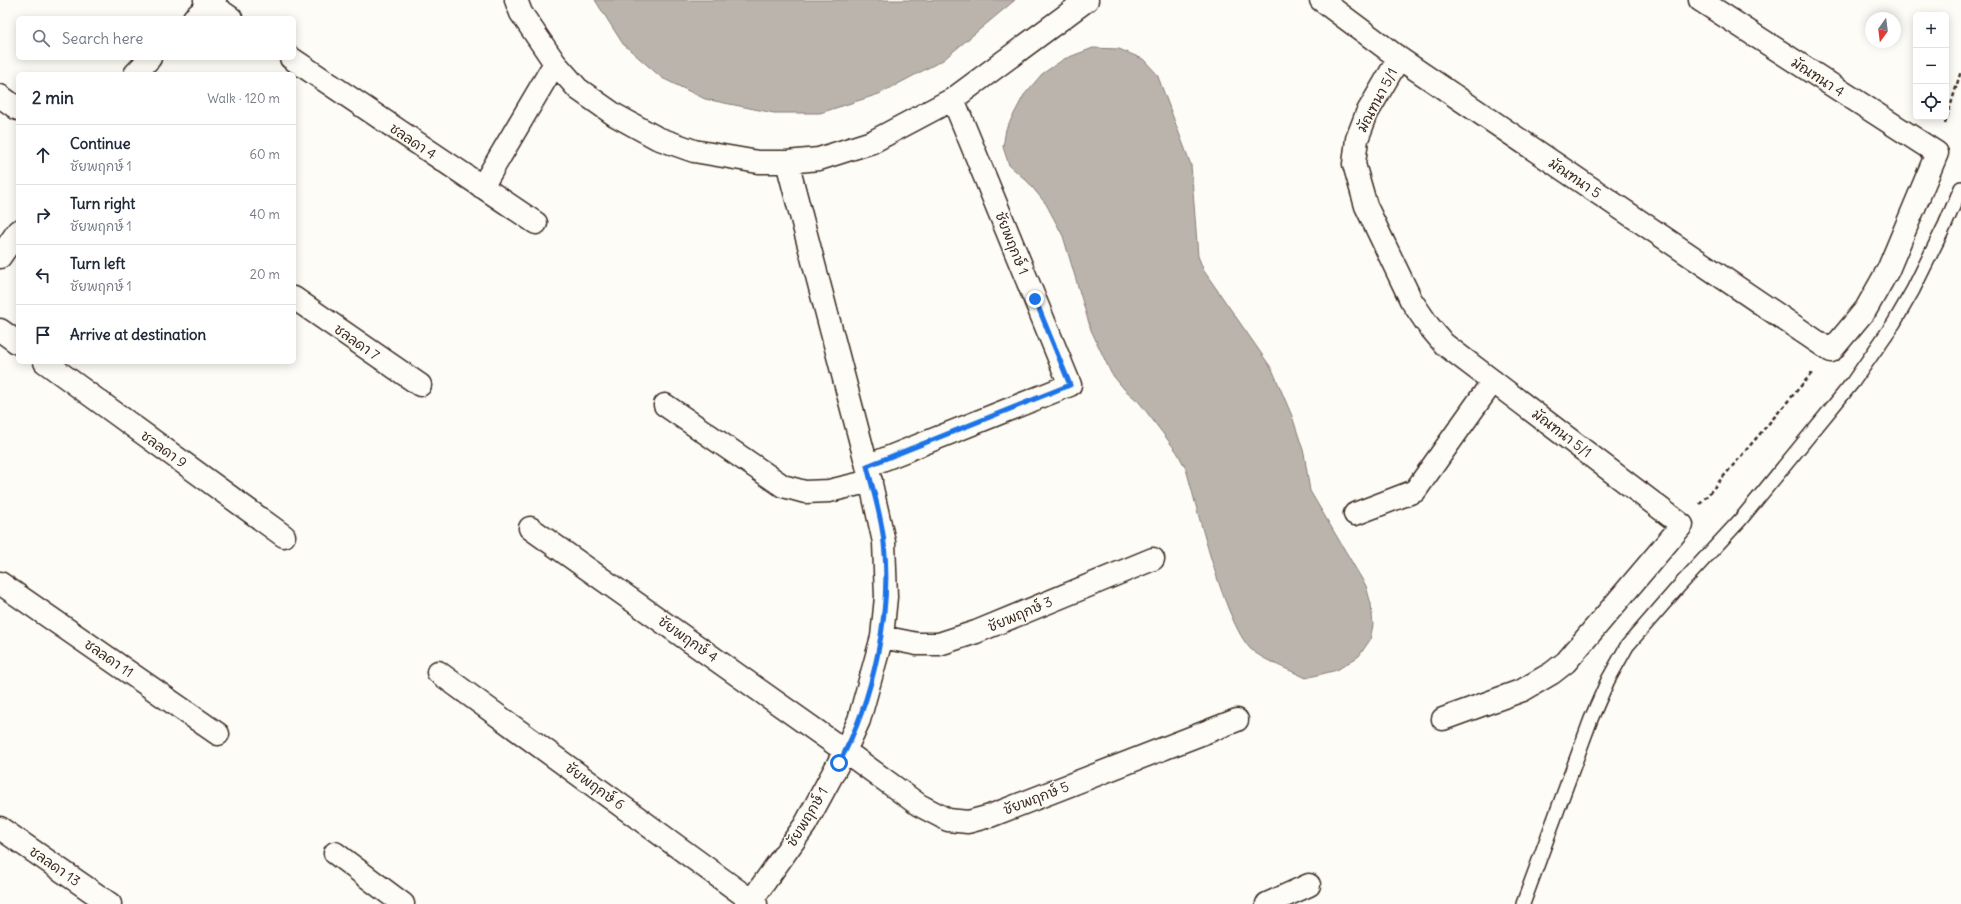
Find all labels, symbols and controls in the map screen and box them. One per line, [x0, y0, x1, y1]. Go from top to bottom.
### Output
north arrow [1865, 12, 1901, 48]
map controls [1913, 12, 1949, 120]
button: + [1913, 12, 1949, 48]
search box [16, 16, 296, 60]
icon: search [30, 27, 52, 49]
text: Search here [62, 29, 143, 48]
button: − [1913, 48, 1949, 84]
street label: มัณฑนา 4 [1788, 53, 1848, 101]
street label: มัณฑนา 5/1 [1353, 65, 1401, 135]
button: locate [1913, 84, 1949, 120]
text: 2 min [32, 87, 74, 109]
text: Walk · 120 m [207, 90, 280, 107]
street label: ชลลดา 4 [386, 119, 440, 163]
text: Continue [70, 134, 131, 153]
icon: ahead [32, 144, 54, 166]
text: 60 m [249, 146, 280, 163]
street label: มัณฑนา 5 [1545, 154, 1605, 202]
text: ชัยพฤกษ์ 1 [70, 158, 132, 175]
text: Turn right [70, 194, 135, 213]
icon: right [32, 204, 54, 226]
text: 40 m [249, 206, 280, 223]
street label: ชัยพฤกษ์ 1 [991, 209, 1033, 277]
text: ชัยพฤกษ์ 1 [70, 218, 132, 235]
text: Turn left [70, 254, 125, 273]
icon: left [32, 264, 54, 286]
text: 20 m [250, 266, 280, 283]
text: ชัยพฤกษ์ 1 [70, 278, 132, 295]
route end [1026, 290, 1044, 308]
street label: ชลลดา 7 [331, 320, 383, 364]
icon: arrive [32, 324, 54, 346]
text: Arrive at destination [70, 325, 206, 344]
street label: มัณฑนา 5/1 [1529, 405, 1595, 461]
street label: ชลลดา 9 [137, 426, 191, 472]
street label: ชัยพฤกษ์ 3 [985, 592, 1055, 636]
street label: ชัยพฤกษ์ 4 [655, 612, 721, 666]
street label: ชลลดา 11 [81, 635, 137, 681]
route start [830, 754, 848, 772]
street label: ชัยพฤกษ์ 6 [562, 758, 628, 814]
street label: ชัยพฤกษ์ 5 [1001, 777, 1071, 819]
street label: ชัยพฤกษ์ 1 [782, 784, 832, 850]
street label: ชลลดา 13 [26, 842, 84, 890]

